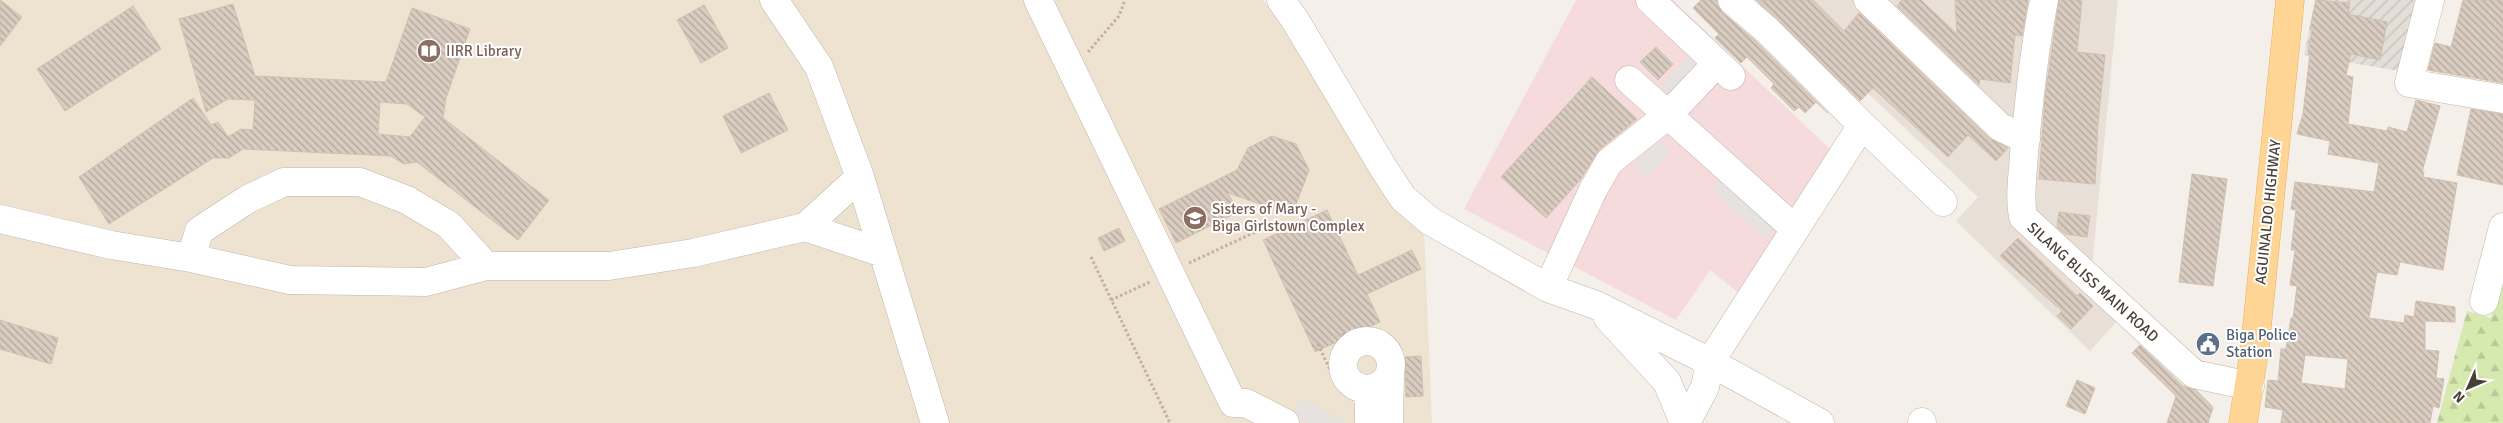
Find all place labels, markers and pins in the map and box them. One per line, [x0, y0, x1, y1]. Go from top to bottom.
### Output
library icon: IIRR Library [416, 38, 442, 64]
place label: IIRR Library [446, 42, 522, 60]
place label: Sisters of Mary - Biga Girlstown Complex [1212, 200, 1365, 235]
school or university icon: Sisters of Mary - Biga Girlstown Complex [1182, 205, 1208, 231]
place label: Biga Police Station [2226, 326, 2297, 361]
public building icon: Biga Police Station [2195, 331, 2221, 357]

